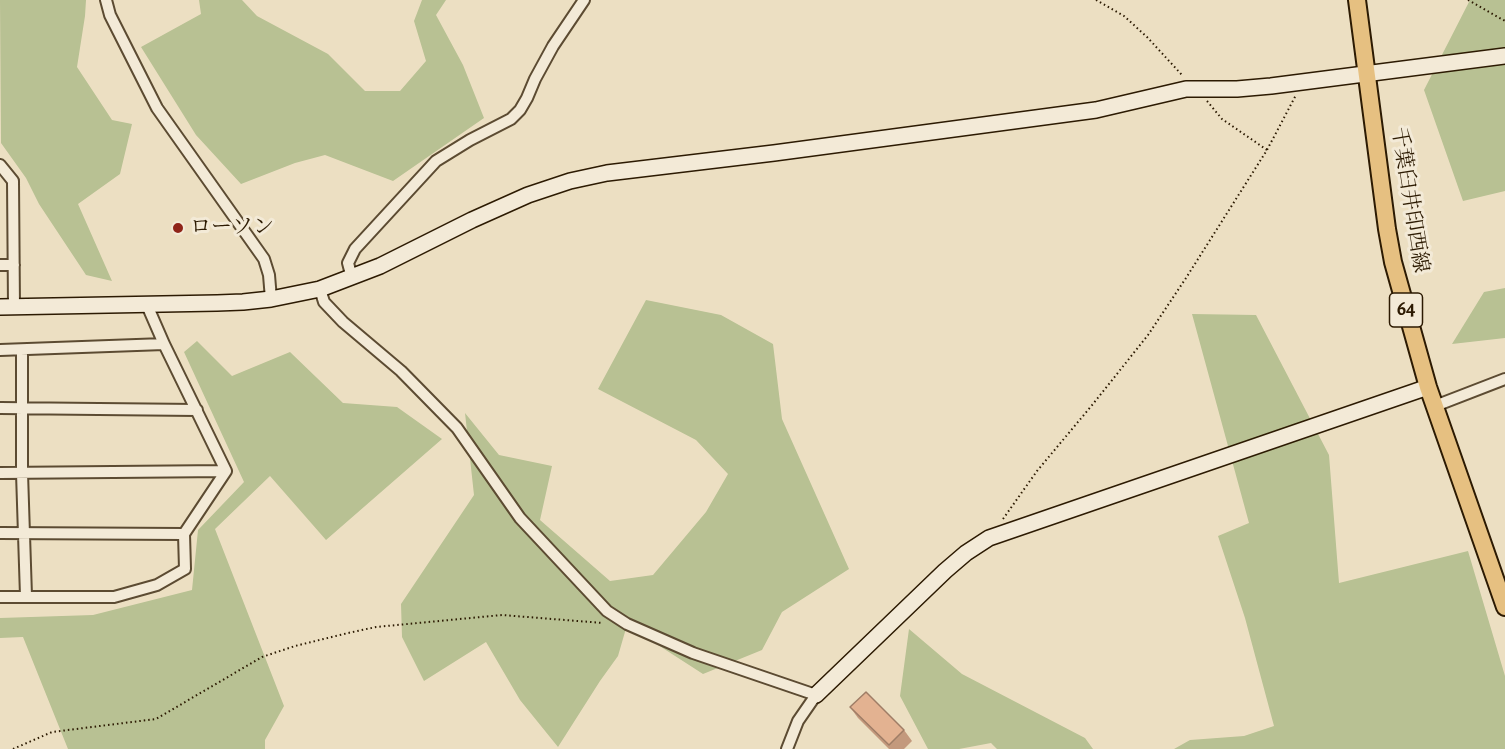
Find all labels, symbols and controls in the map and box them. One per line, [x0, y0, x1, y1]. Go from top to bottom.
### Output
street label: 千葉臼井印西線 [1385, 125, 1433, 275]
place label: ローソン [190, 215, 274, 241]
marker: ローソン [171, 221, 185, 235]
road number: 64 [1390, 293, 1422, 327]

